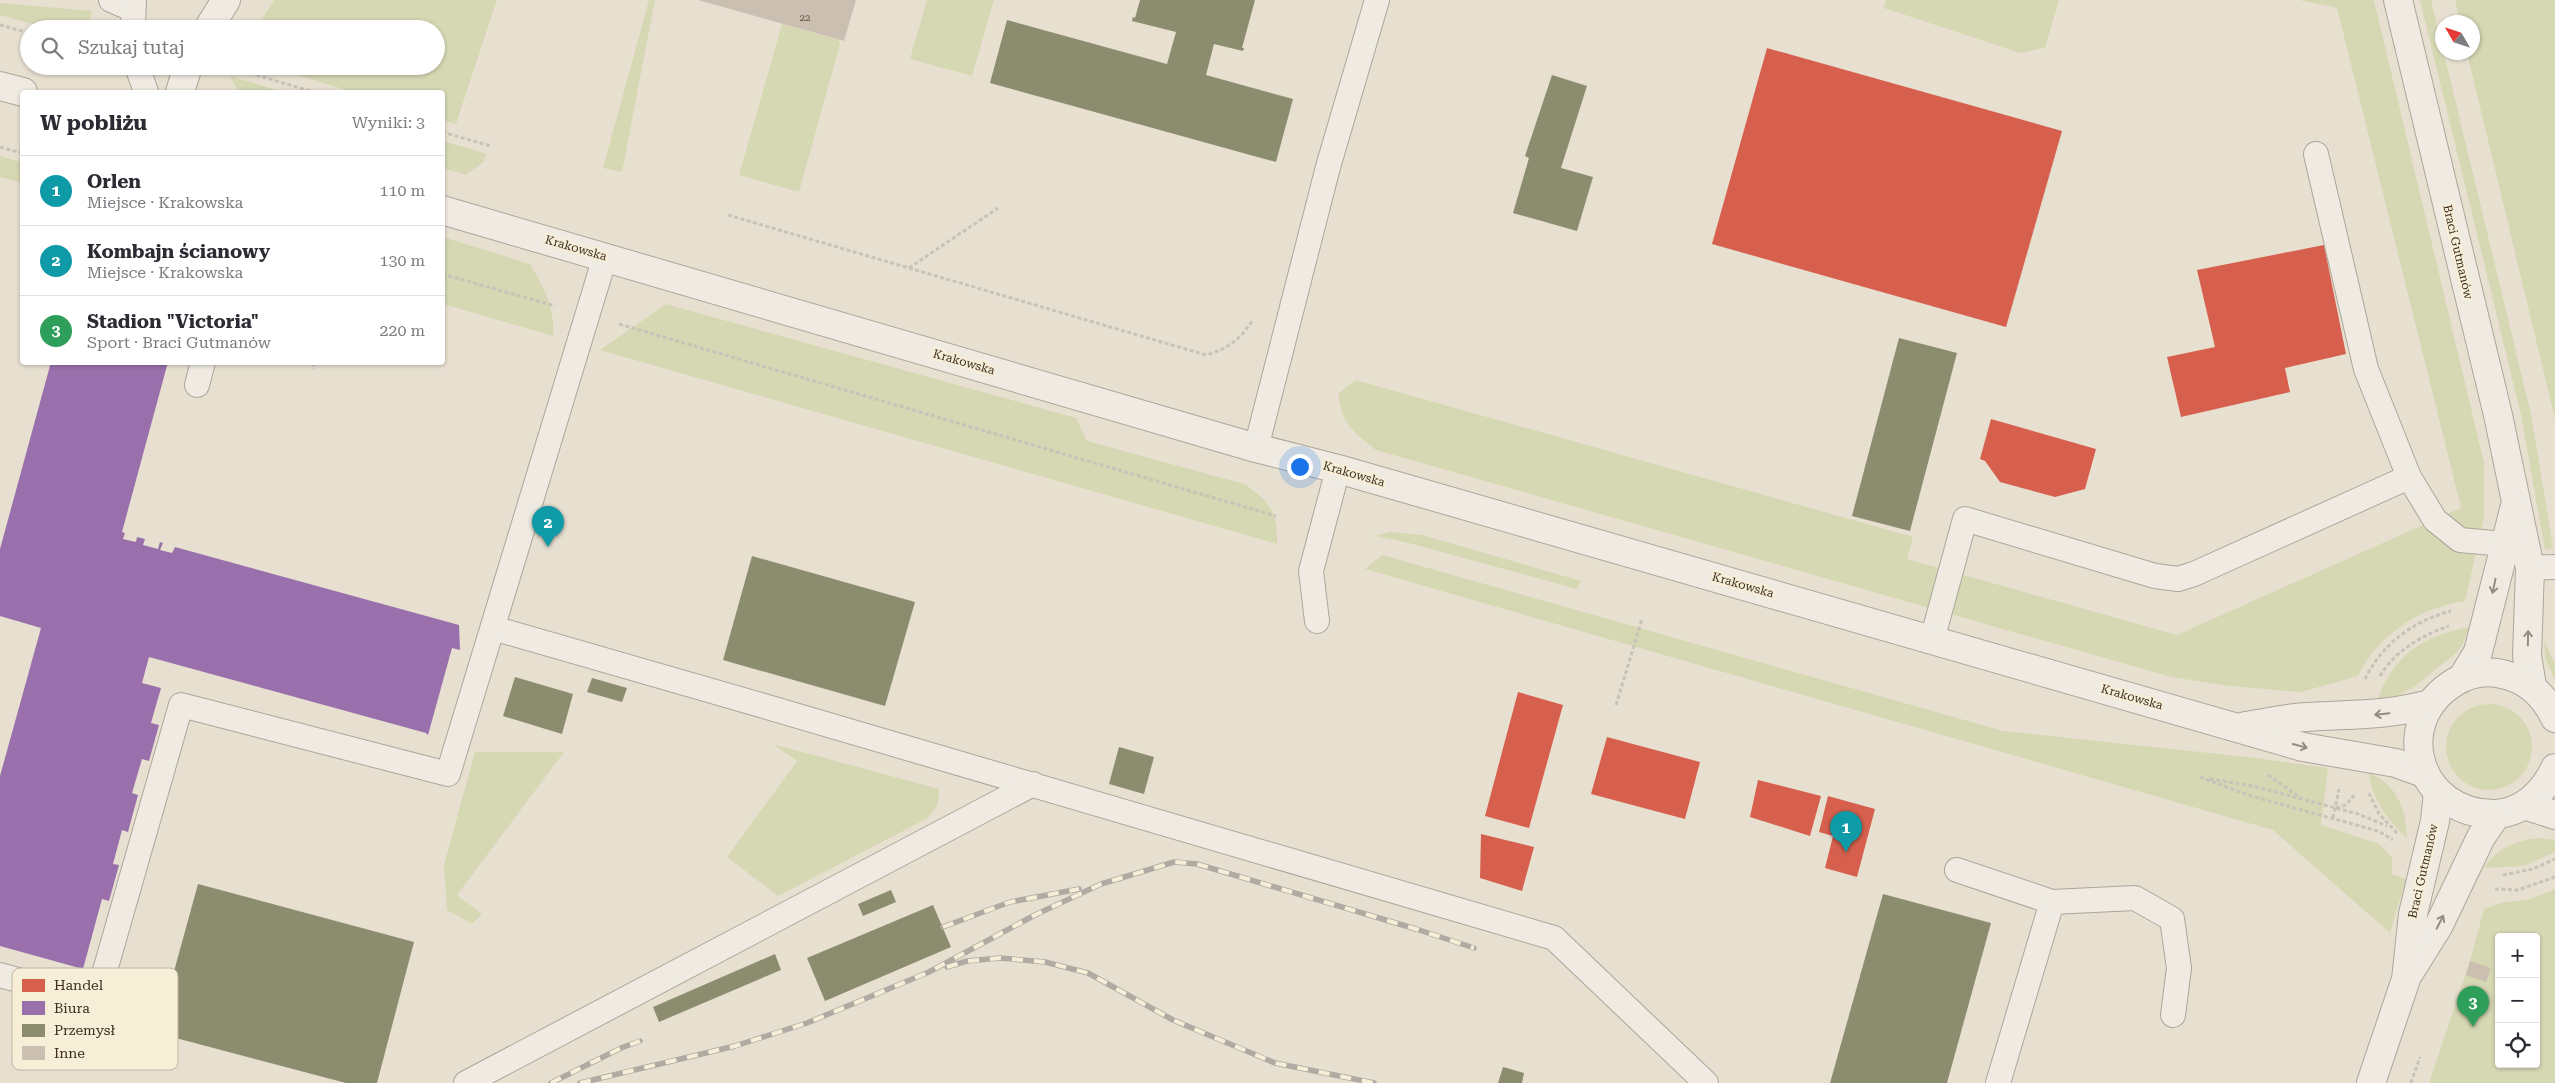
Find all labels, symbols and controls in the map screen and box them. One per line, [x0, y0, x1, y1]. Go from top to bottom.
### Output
house number: 22 [799, 12, 811, 23]
north arrow [2435, 15, 2480, 60]
search box [20, 20, 445, 75]
icon: search [38, 34, 66, 62]
text: Szukaj tutaj [78, 36, 185, 59]
text: W pobliżu [40, 111, 147, 135]
text: Wyniki: 3 [352, 113, 425, 132]
text: Orlen [87, 170, 141, 193]
text: 1 [52, 181, 60, 200]
text: 110 m [379, 181, 425, 200]
text: Miejsce · Krakowska [87, 193, 243, 212]
street label: Braci Gutmanów [2440, 203, 2476, 301]
street label: Krakowska [543, 232, 609, 264]
text: Kombajn ścianowy [87, 240, 270, 263]
text: 2 [52, 251, 60, 270]
text: 130 m [379, 251, 425, 270]
text: Miejsce · Krakowska [87, 263, 243, 282]
text: Stadion "Victoria" [87, 310, 259, 333]
text: 3 [52, 321, 60, 340]
text: 220 m [379, 321, 425, 340]
text: Sport · Braci Gutmanów [87, 333, 271, 352]
street label: Krakowska [931, 346, 997, 378]
your location [1287, 454, 1313, 480]
street label: Krakowska [1321, 458, 1387, 490]
pin: 2 [532, 506, 564, 547]
street label: Krakowska [1710, 569, 1776, 601]
one-way arrow [2489, 577, 2498, 593]
one-way arrow [2523, 630, 2533, 646]
street label: Krakowska [2099, 681, 2165, 713]
one-way arrow [2374, 709, 2390, 719]
one-way arrow [2292, 742, 2308, 751]
pin: 1 [1830, 811, 1862, 852]
street label: Braci Gutmanów [2405, 822, 2441, 920]
one-way arrow [2436, 915, 2445, 930]
map controls [2495, 933, 2540, 1068]
button: + [2495, 933, 2540, 978]
legend [12, 968, 178, 1070]
text: Handel [54, 977, 104, 993]
button: − [2495, 978, 2540, 1023]
pin: 3 [2457, 986, 2489, 1027]
text: Biura [54, 1000, 90, 1016]
text: Przemysł [54, 1022, 115, 1038]
button: locate [2495, 1023, 2540, 1068]
text: Inne [54, 1045, 85, 1061]

